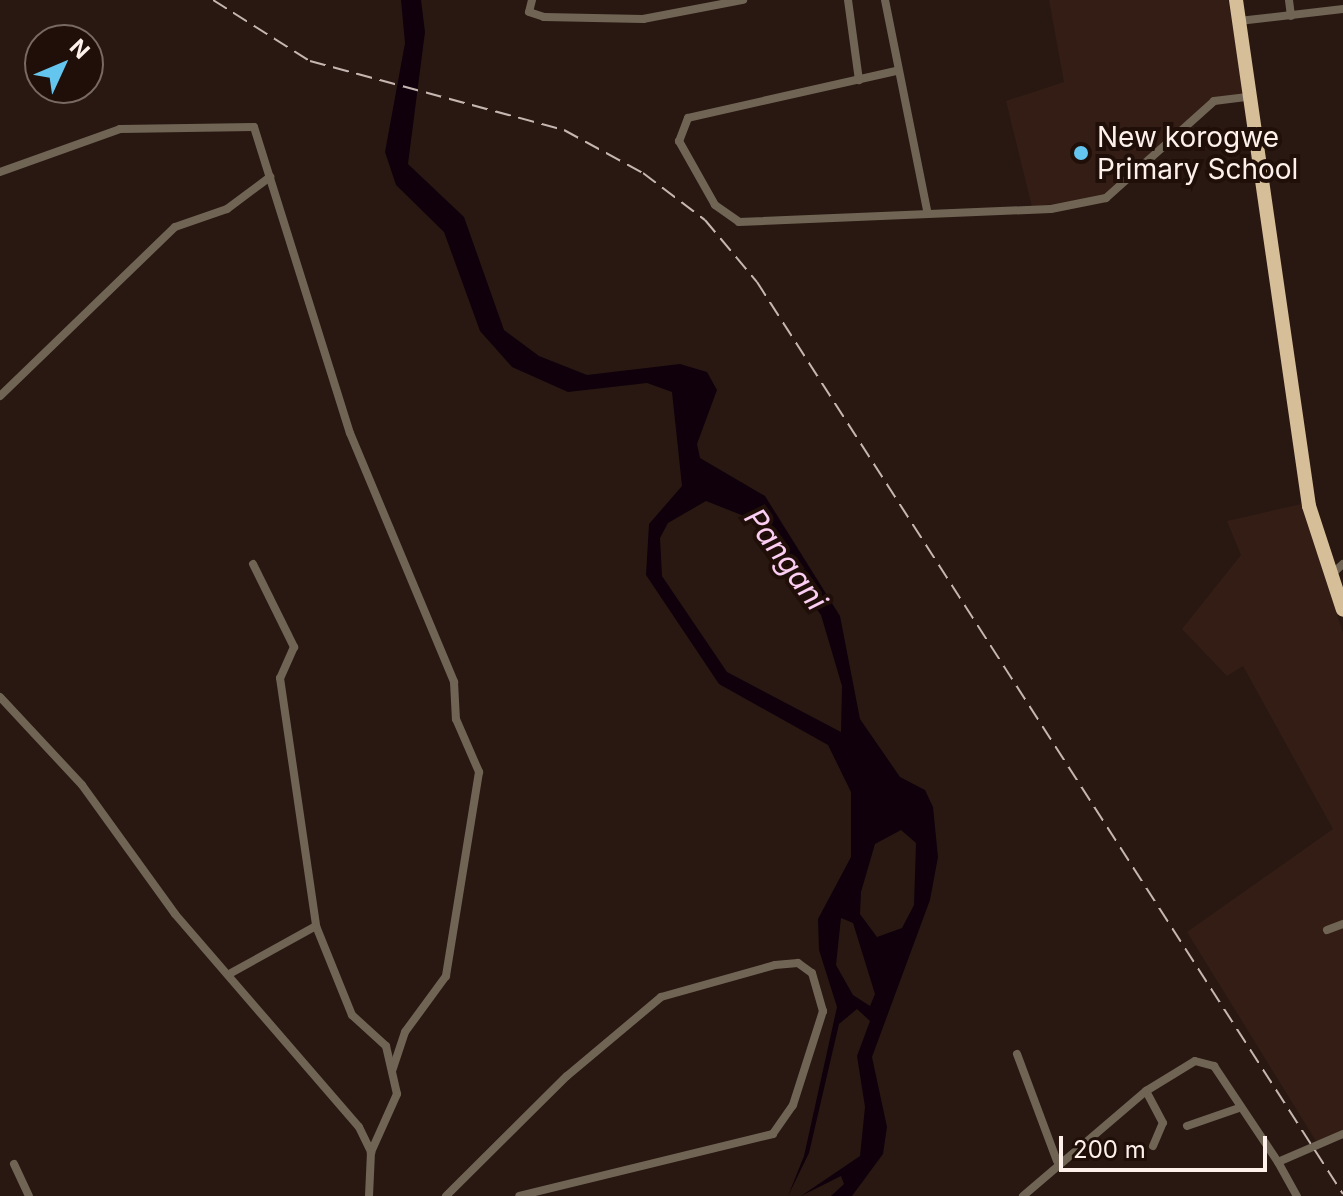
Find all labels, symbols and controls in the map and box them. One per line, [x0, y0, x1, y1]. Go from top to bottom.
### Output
north arrow [24, 24, 104, 104]
text: N [65, 34, 95, 64]
place label: New korogwe Primary School [1097, 120, 1298, 186]
marker: New korogwe Primary School [1072, 144, 1090, 162]
water label: Pangani [737, 501, 835, 617]
scale bar [1063, 1120, 1271, 1170]
text: 200 m [1073, 1135, 1146, 1164]

